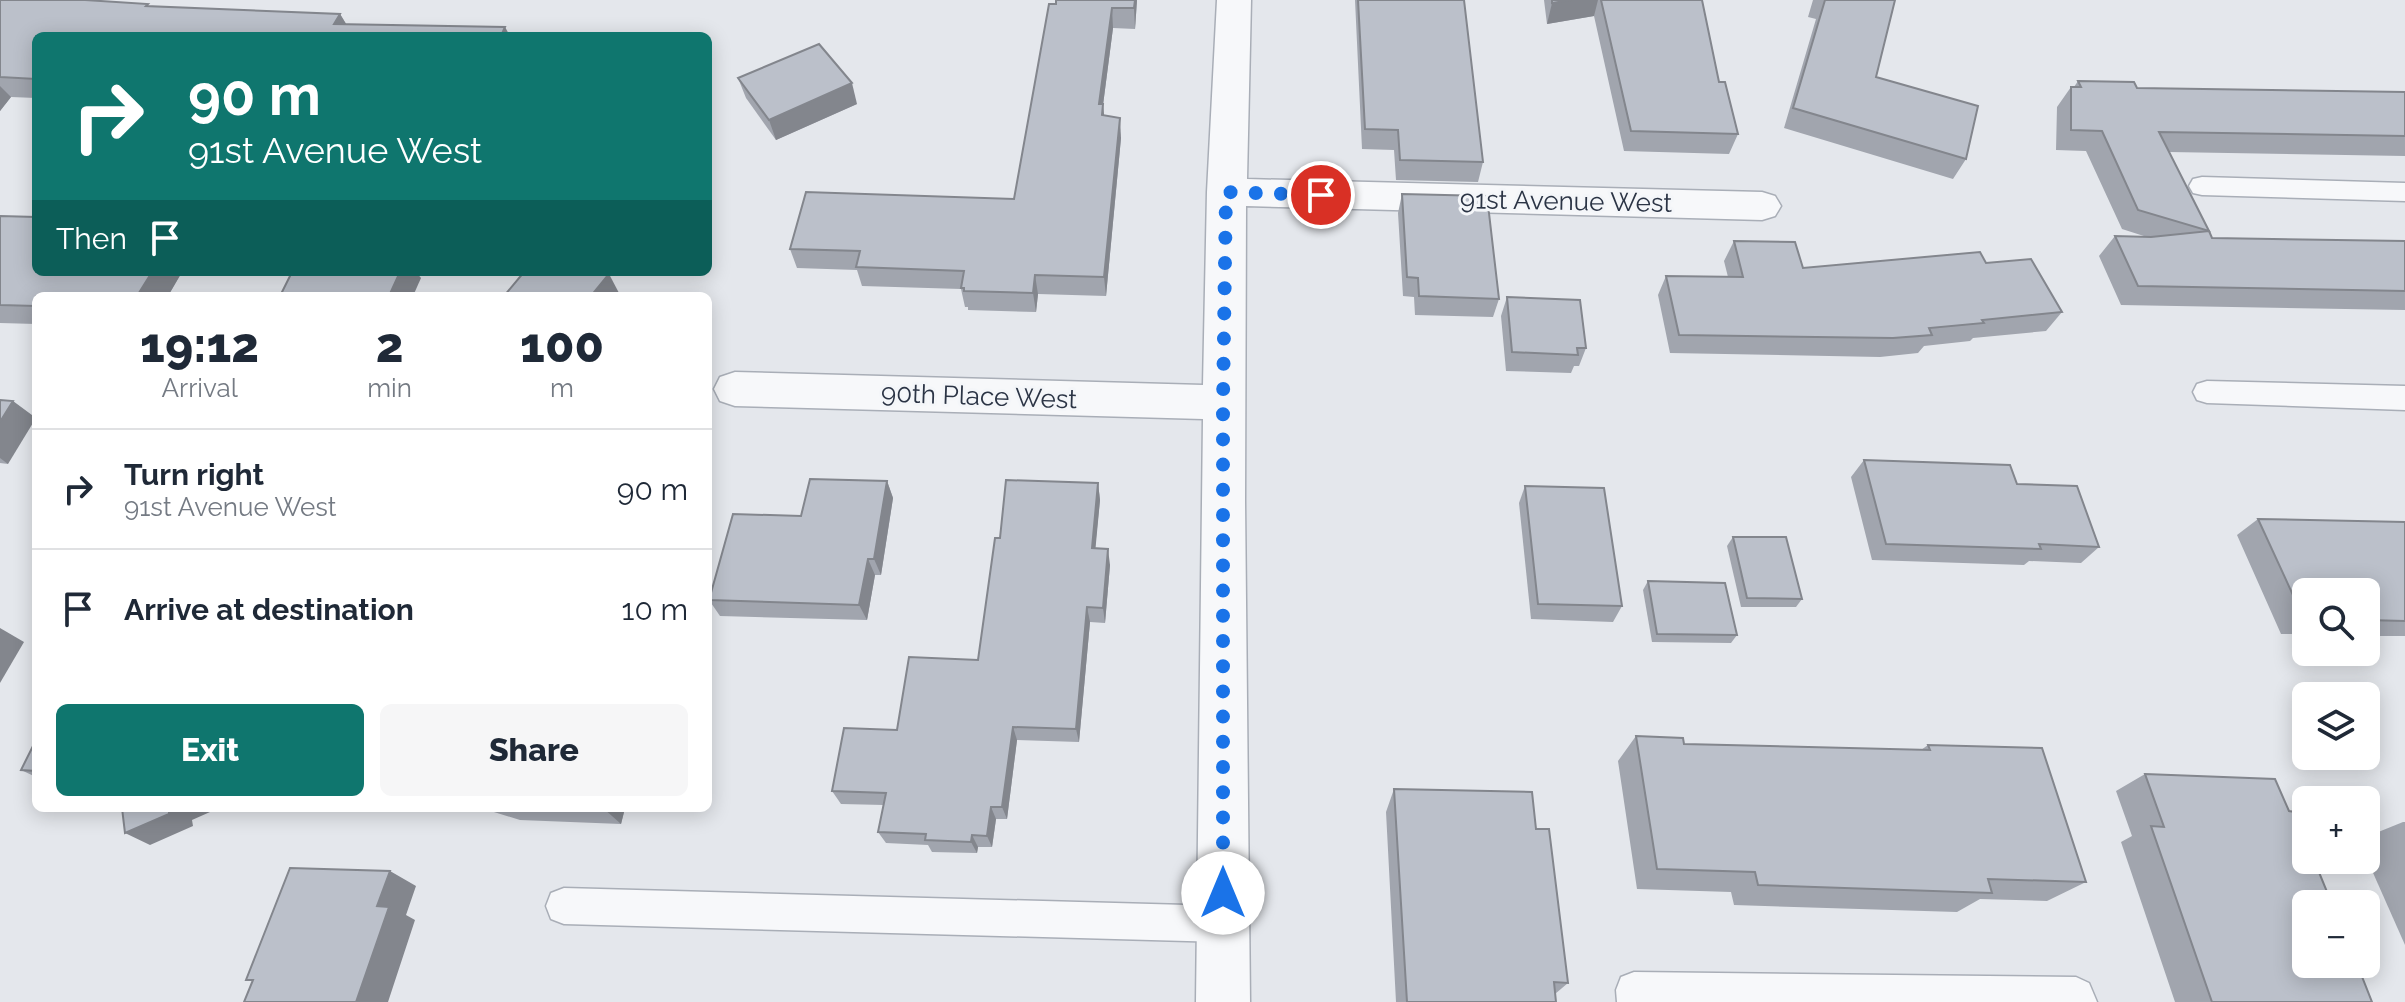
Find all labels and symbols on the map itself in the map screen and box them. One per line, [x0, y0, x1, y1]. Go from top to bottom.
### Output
pin [1287, 161, 1355, 229]
street label: 91st Avenue West [1460, 184, 1673, 218]
street label: 90th Place West [880, 378, 1078, 414]
position arrow [1181, 851, 1265, 935]

